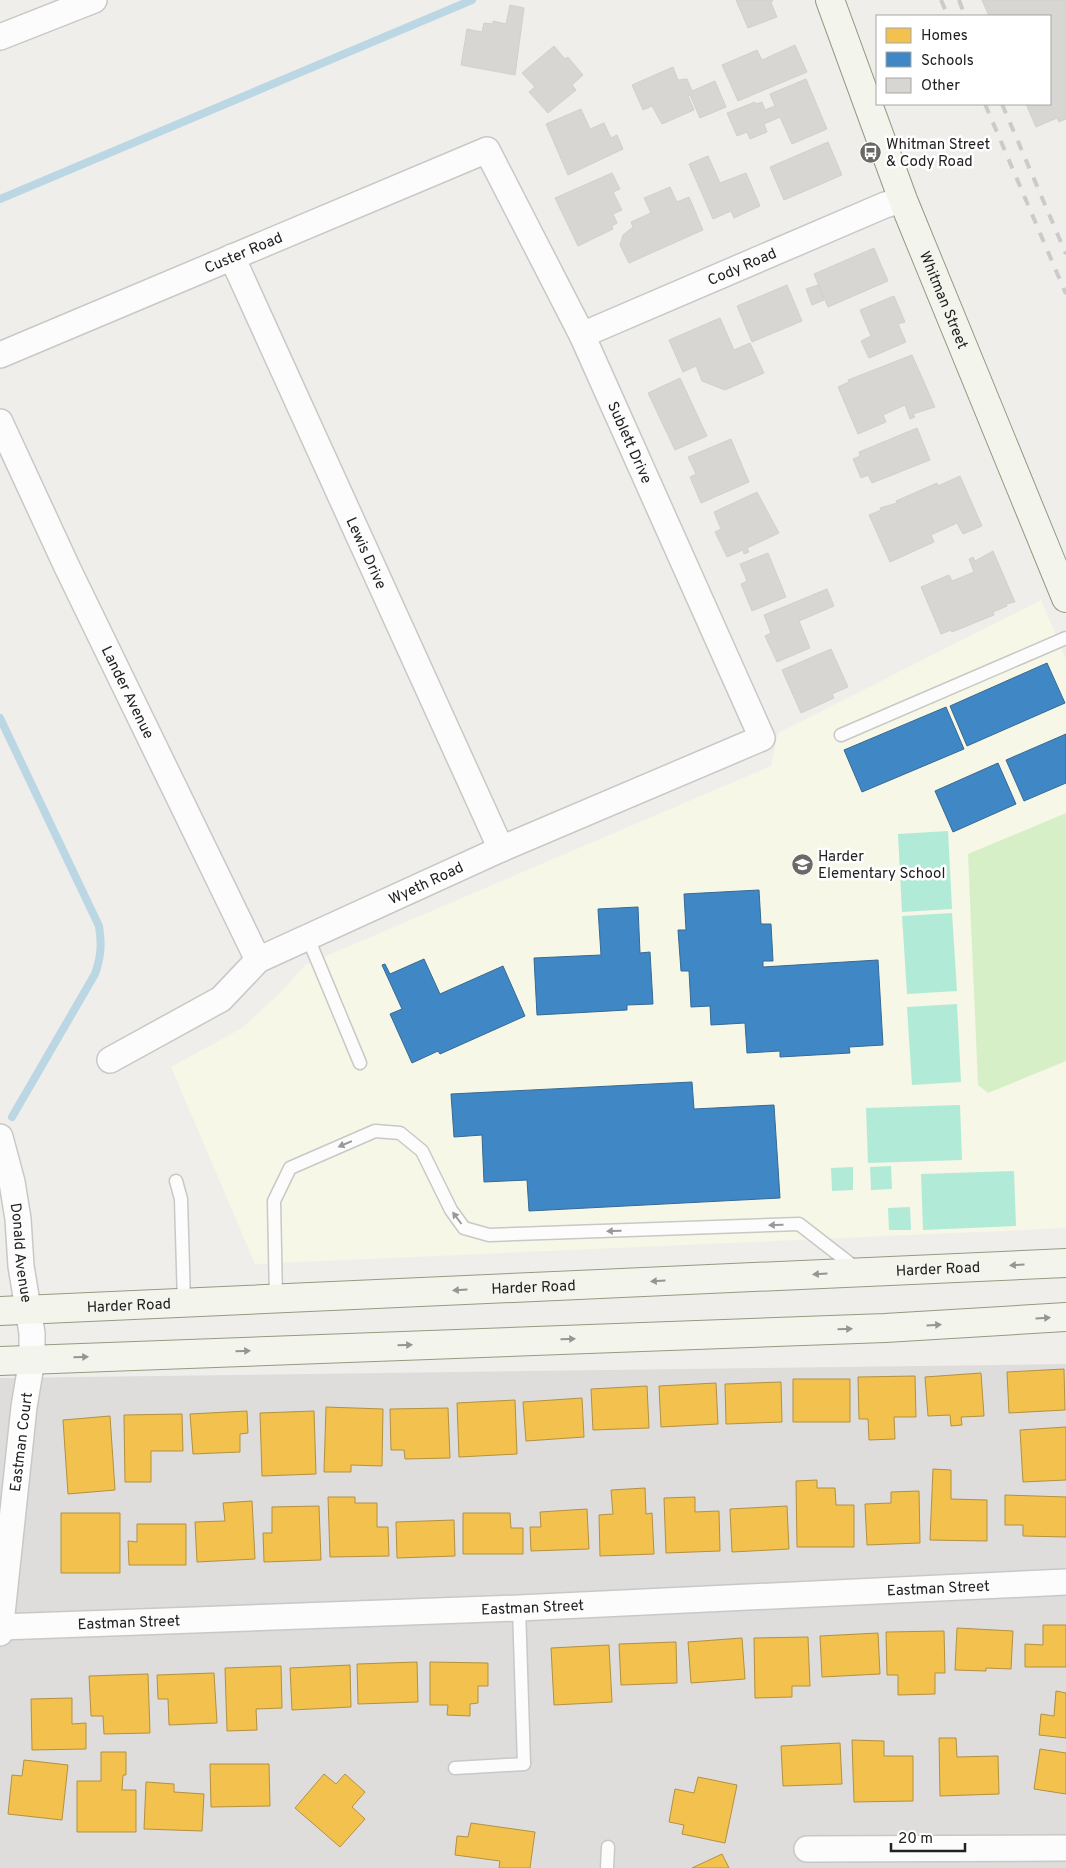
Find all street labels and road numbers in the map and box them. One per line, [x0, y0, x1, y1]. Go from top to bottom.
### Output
street label: Custer Road [202, 229, 286, 279]
street label: Cody Road [705, 245, 780, 291]
street label: Whitman Street [914, 249, 971, 352]
street label: Sublett Drive [602, 399, 655, 487]
street label: Lewis Drive [341, 515, 390, 592]
street label: Lander Avenue [96, 643, 157, 742]
street label: Wyeth Road [386, 859, 467, 910]
street label: Donald Avenue [5, 1202, 35, 1304]
street label: Harder Road [896, 1259, 981, 1282]
street label: Harder Road [491, 1277, 576, 1300]
street label: Harder Road [86, 1295, 172, 1318]
street label: Eastman Court [7, 1391, 38, 1493]
street label: Eastman Street [886, 1578, 990, 1602]
street label: Eastman Street [481, 1597, 585, 1620]
street label: Eastman Street [77, 1612, 181, 1635]

